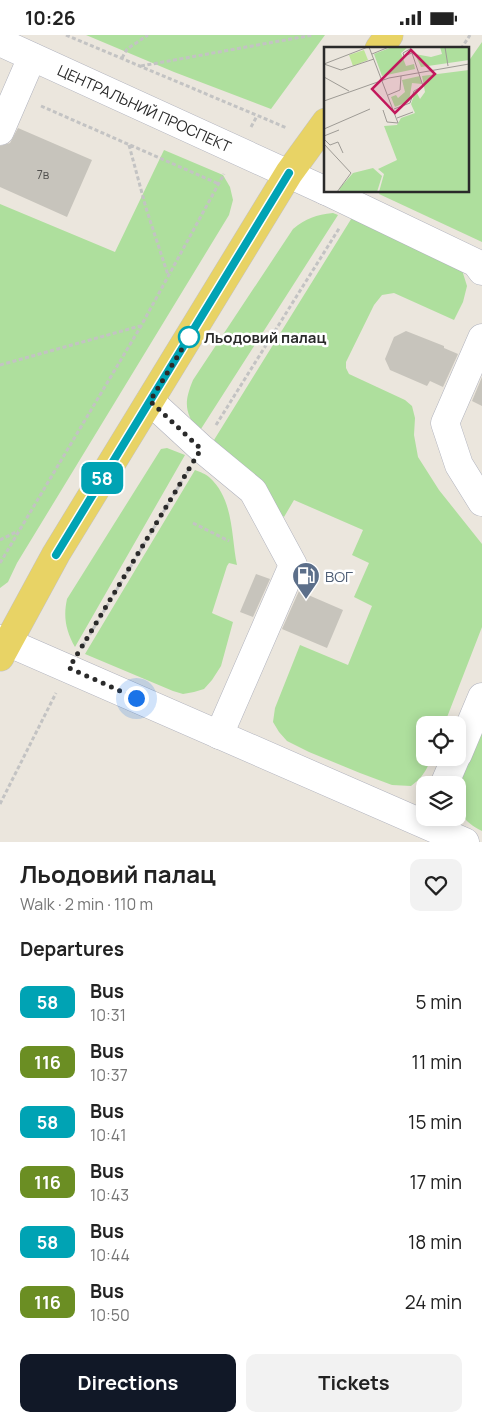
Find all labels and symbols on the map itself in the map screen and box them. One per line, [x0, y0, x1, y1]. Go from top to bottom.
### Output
inset map [324, 47, 470, 193]
street label: ЦЕНТРАЛЬНИЙ ПРОСПЕКТ [54, 59, 235, 157]
house number: 7в [37, 166, 50, 183]
marker: Льодовий палац [178, 326, 200, 348]
place label: Льодовий палац [204, 327, 327, 348]
line badge: 58 [80, 462, 124, 494]
fuel station icon: ВОГ [291, 561, 321, 600]
place label: ВОГ [325, 566, 353, 587]
your location [124, 686, 149, 711]

